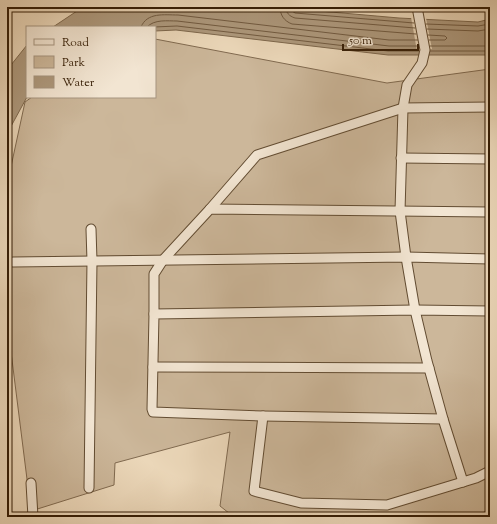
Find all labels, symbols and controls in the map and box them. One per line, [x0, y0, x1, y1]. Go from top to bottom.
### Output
legend [26, 26, 156, 98]
scale bar [343, 26, 418, 52]
text: 50 m [348, 32, 372, 50]
text: Road [62, 34, 89, 52]
text: Park [62, 54, 85, 72]
text: Water [62, 74, 95, 92]

